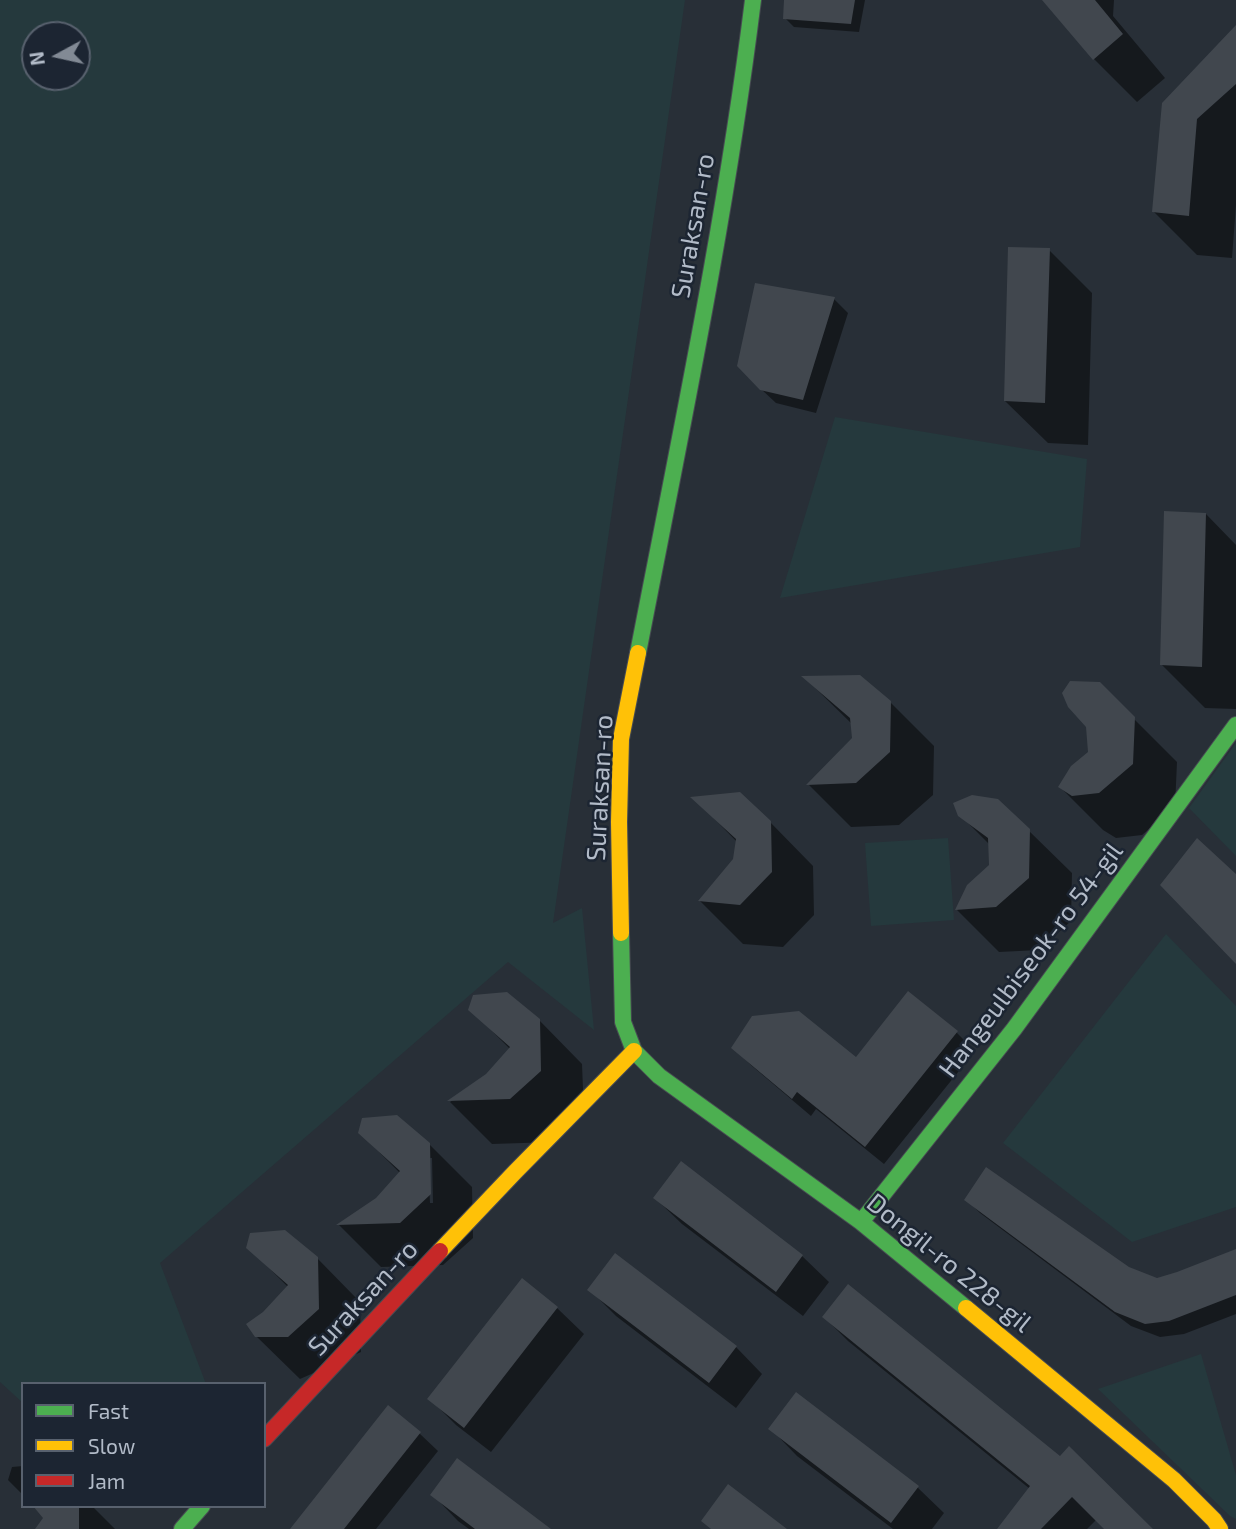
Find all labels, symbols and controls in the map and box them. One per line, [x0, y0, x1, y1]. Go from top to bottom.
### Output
north arrow [21, 21, 91, 91]
text: N [24, 50, 49, 67]
street label: Suraksan-ro [665, 151, 721, 301]
street label: Suraksan-ro [581, 714, 619, 862]
street label: Hangeulbiseok-ro 54-gil [932, 836, 1130, 1084]
street label: Dongil-ro 228-gil [860, 1187, 1038, 1339]
street label: Suraksan-ro [302, 1234, 424, 1362]
legend [21, 1382, 266, 1508]
text: Fast [88, 1398, 129, 1423]
text: Slow [88, 1433, 135, 1458]
text: Jam [88, 1468, 125, 1493]

